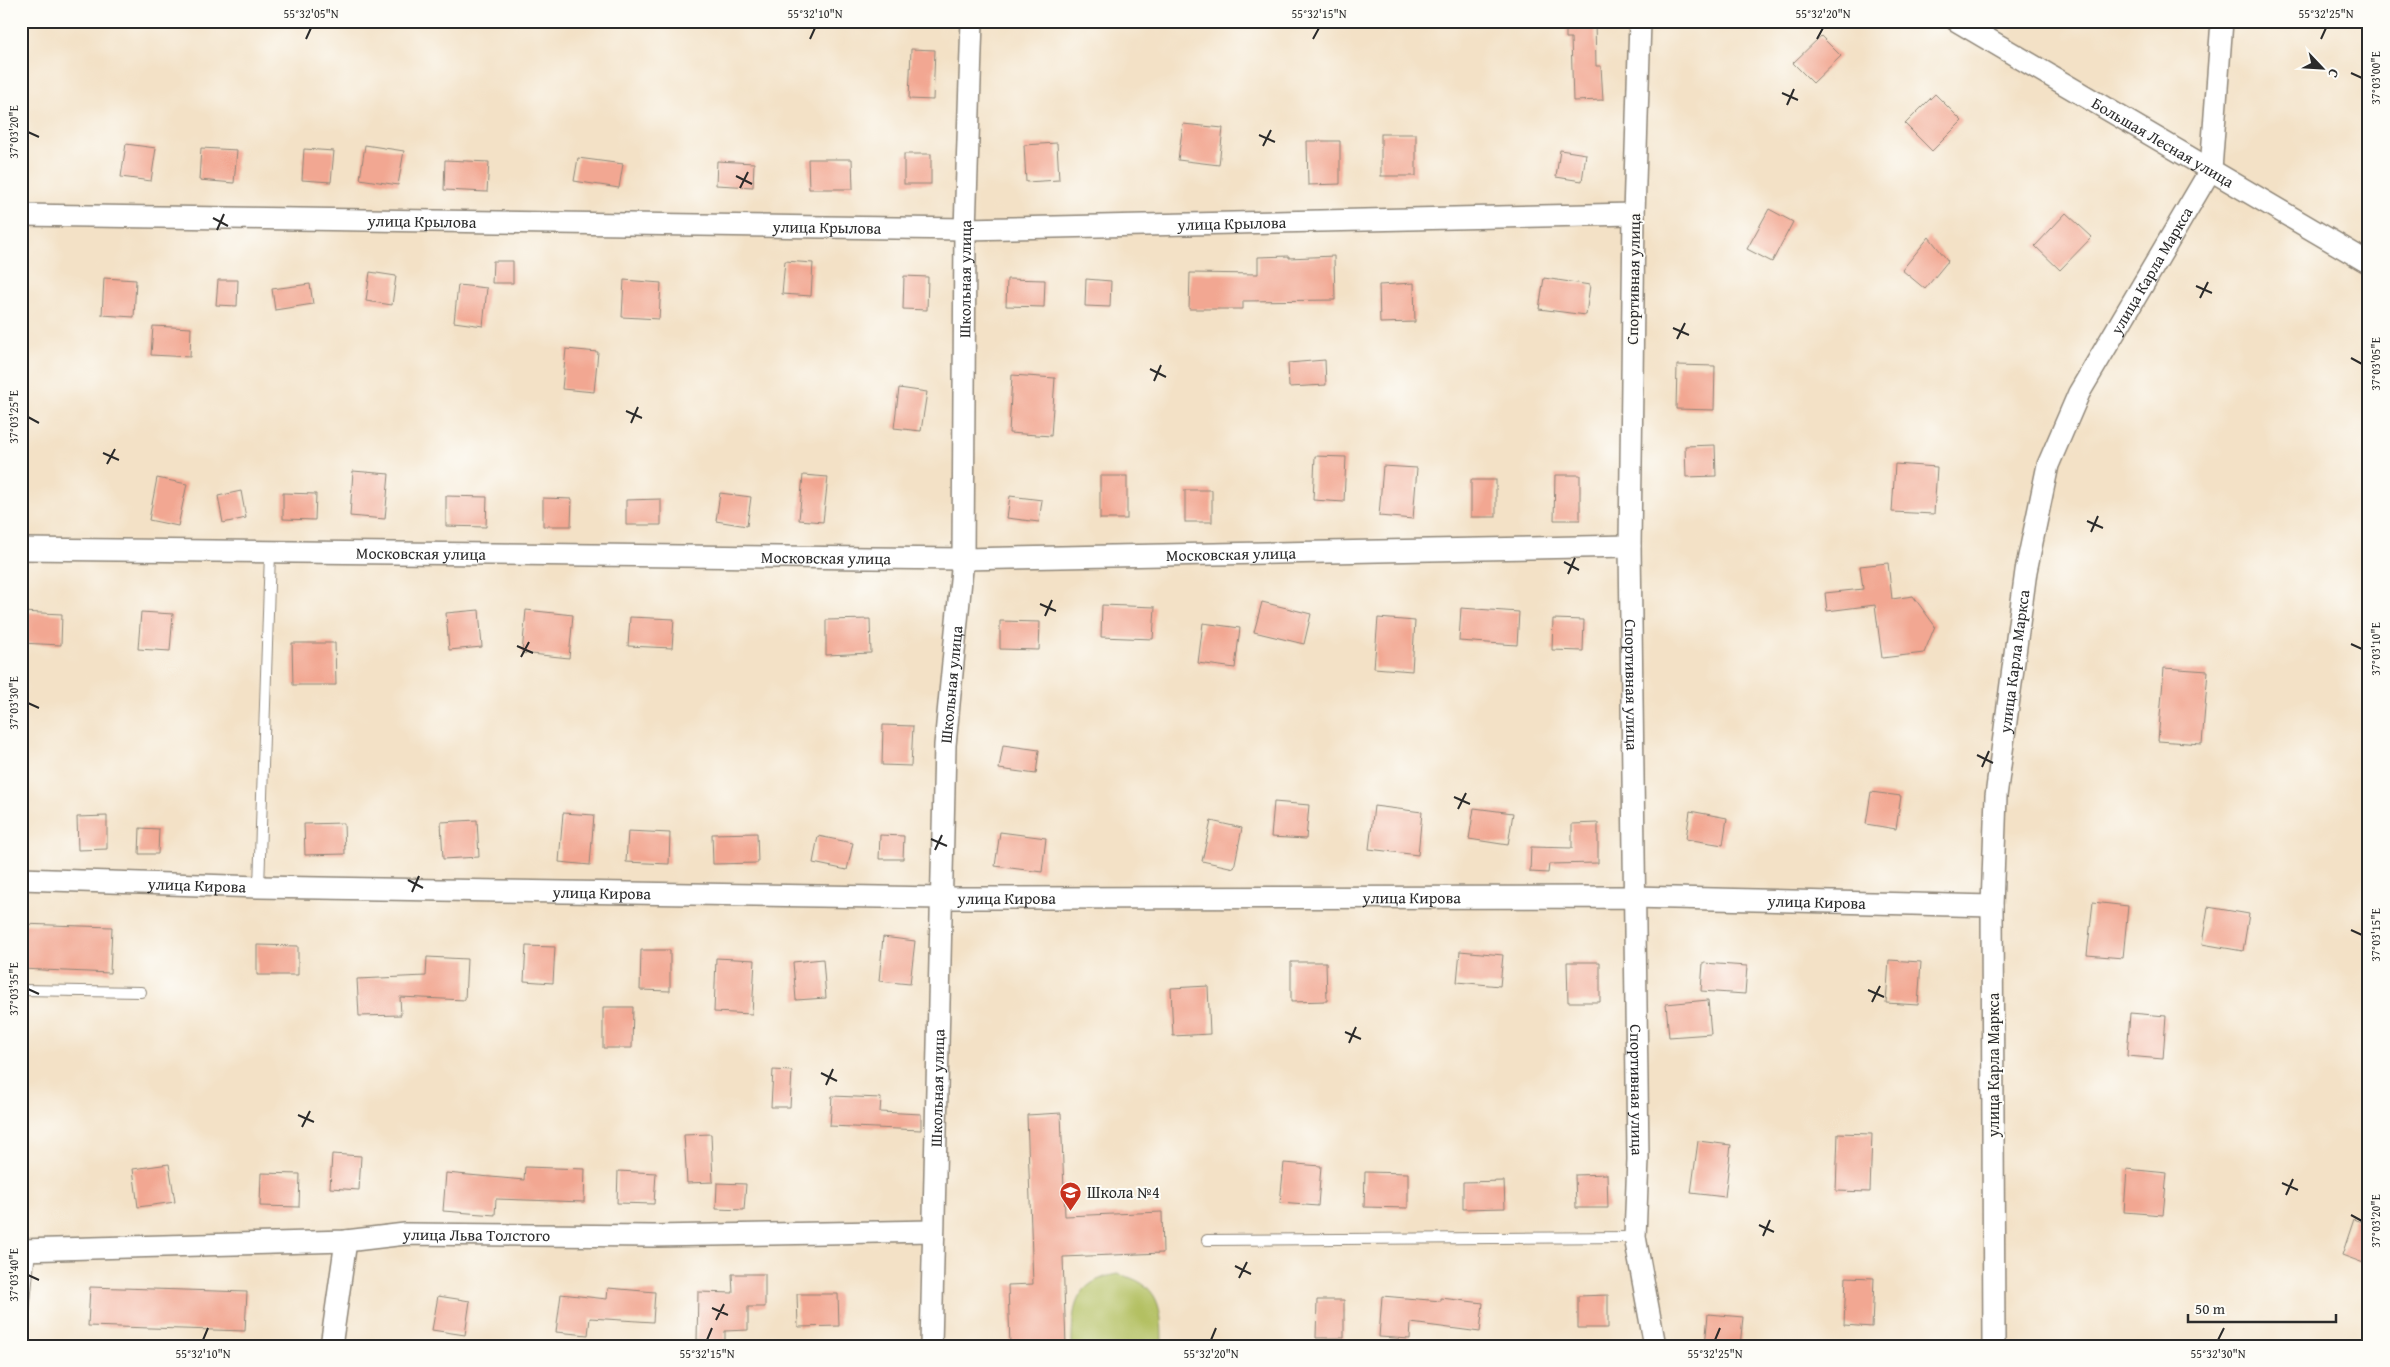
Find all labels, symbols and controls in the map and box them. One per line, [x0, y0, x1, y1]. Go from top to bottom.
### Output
text: 55°32'05"N [283, 5, 339, 22]
text: 55°32'10"N [787, 5, 843, 22]
text: 55°32'15"N [1291, 5, 1347, 22]
text: 55°32'20"N [1795, 5, 1851, 22]
text: 55°32'25"N [2298, 5, 2354, 22]
north arrow [2298, 42, 2348, 92]
text: 37°03'00"E [2367, 51, 2384, 105]
text: С [2323, 66, 2345, 81]
street label: Большая Лесная улица [2087, 91, 2239, 193]
text: 37°03'20"E [5, 105, 22, 159]
street label: улица Карла Маркса [2104, 202, 2199, 340]
street label: улица Крылова [366, 208, 477, 234]
street label: улица Крылова [1176, 210, 1287, 236]
street label: Спортивная улица [1620, 213, 1646, 345]
street label: улица Крылова [771, 214, 882, 240]
street label: Школьная улица [952, 219, 977, 338]
text: 37°03'05"E [2367, 337, 2384, 391]
text: 37°03'25"E [5, 390, 22, 444]
street label: Московская улица [356, 541, 487, 566]
street label: Московская улица [1166, 541, 1297, 567]
street label: Московская улица [761, 545, 892, 570]
street label: улица Карла Маркса [1992, 588, 2035, 736]
street label: Спортивная улица [1619, 619, 1645, 751]
text: 37°03'10"E [2367, 622, 2384, 676]
street label: Школьная улица [933, 624, 969, 744]
text: 37°03'30"E [5, 676, 22, 730]
street label: улица Кирова [146, 871, 247, 899]
street label: улица Кирова [551, 880, 652, 905]
street label: улица Кирова [1362, 885, 1461, 909]
street label: улица Кирова [957, 886, 1056, 910]
street label: улица Кирова [1766, 888, 1867, 915]
text: 37°03'15"E [2367, 908, 2384, 962]
text: 37°03'35"E [5, 962, 22, 1016]
street label: улица Карла Маркса [1981, 992, 2005, 1138]
street label: Спортивная улица [1624, 1024, 1650, 1156]
street label: Школьная улица [924, 1028, 950, 1147]
school or university icon: Школа №4 [1059, 1180, 1083, 1211]
place label: Школа №4 [1087, 1180, 1160, 1204]
text: 37°03'20"E [2367, 1194, 2384, 1248]
street label: улица Льва Толстого [402, 1222, 550, 1247]
text: 37°03'40"E [5, 1248, 22, 1302]
scale bar [2188, 1292, 2335, 1324]
text: 50 m [2195, 1298, 2226, 1319]
text: 55°32'10"N [175, 1345, 231, 1362]
text: 55°32'15"N [679, 1345, 735, 1362]
text: 55°32'20"N [1183, 1345, 1239, 1362]
text: 55°32'25"N [1687, 1345, 1743, 1362]
text: 55°32'30"N [2190, 1345, 2246, 1362]

